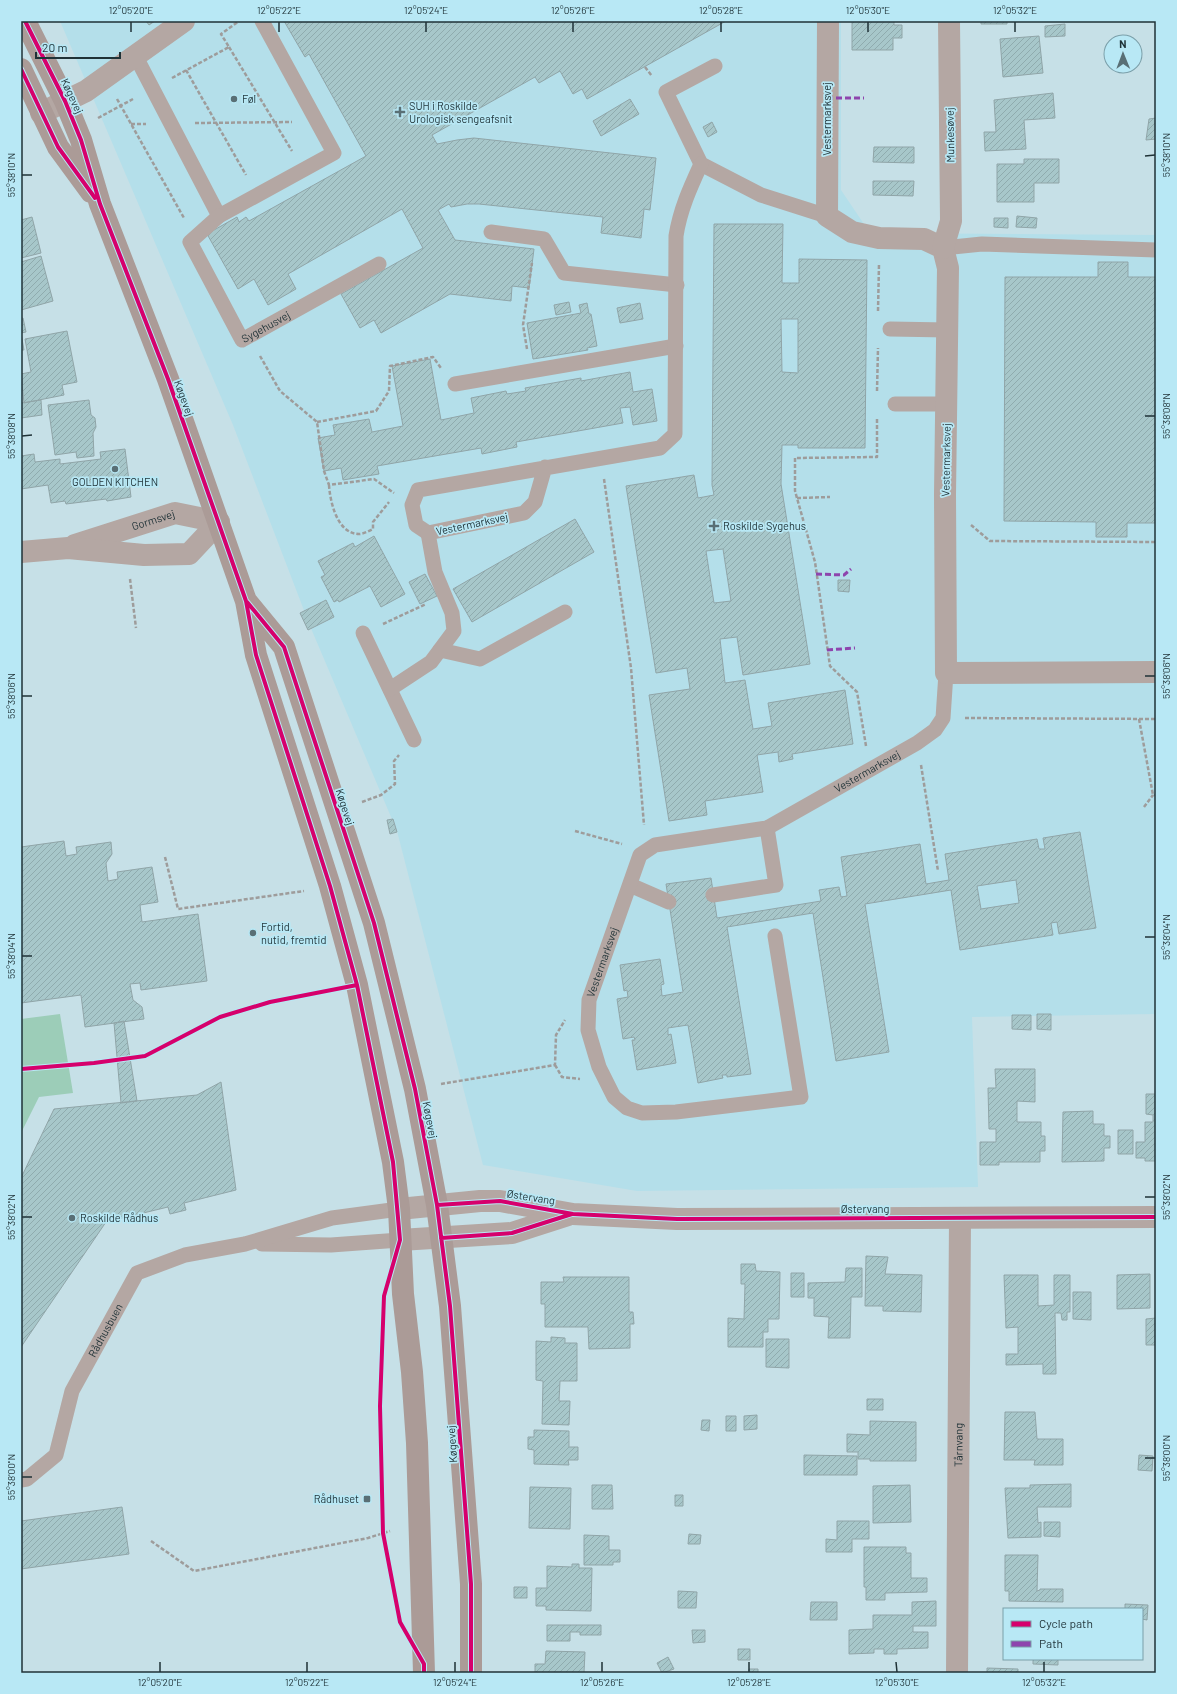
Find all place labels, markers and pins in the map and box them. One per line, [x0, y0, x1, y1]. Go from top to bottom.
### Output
place label: Føl [242, 92, 256, 105]
marker: Føl [229, 94, 239, 104]
place label: SUH i Roskilde Urologisk sengeafsnit [409, 99, 512, 125]
marker: SUH i Roskilde Urologisk sengeafsnit [394, 106, 406, 118]
marker: GOLDEN KITCHEN [110, 464, 120, 474]
place label: GOLDEN KITCHEN [72, 475, 158, 488]
place label: Roskilde Sygehus [723, 519, 806, 532]
marker: Roskilde Sygehus [708, 520, 720, 532]
place label: Fortid, nutid, fremtid [261, 920, 326, 946]
marker: Fortid, nutid, fremtid [248, 928, 258, 938]
place label: Roskilde Rådhus [80, 1211, 158, 1224]
marker: Roskilde Rådhus [67, 1213, 77, 1223]
place label: Rådhuset [314, 1492, 359, 1505]
marker: Rådhuset [362, 1494, 372, 1504]

